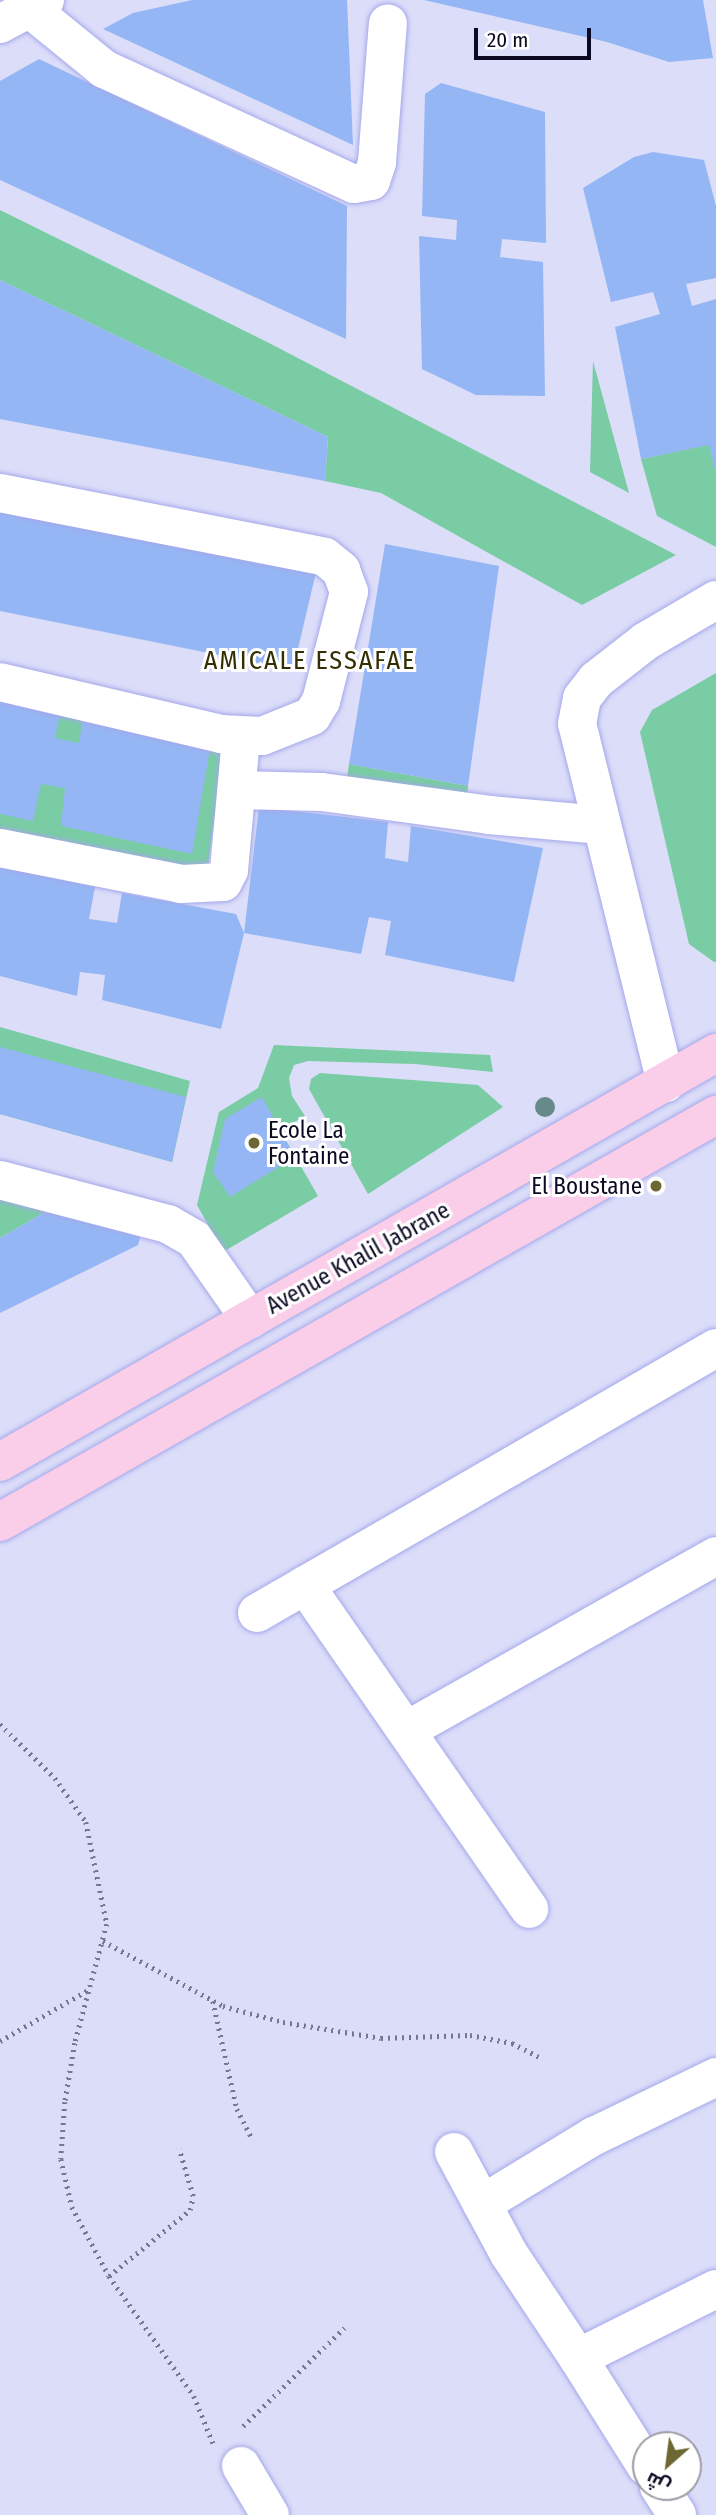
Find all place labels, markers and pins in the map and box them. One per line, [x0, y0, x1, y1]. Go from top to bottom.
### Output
place label: Ecole La Fontaine [268, 1116, 349, 1170]
marker: Ecole La Fontaine [246, 1135, 262, 1151]
place label: El Boustane [531, 1172, 642, 1200]
marker: El Boustane [648, 1178, 664, 1194]

